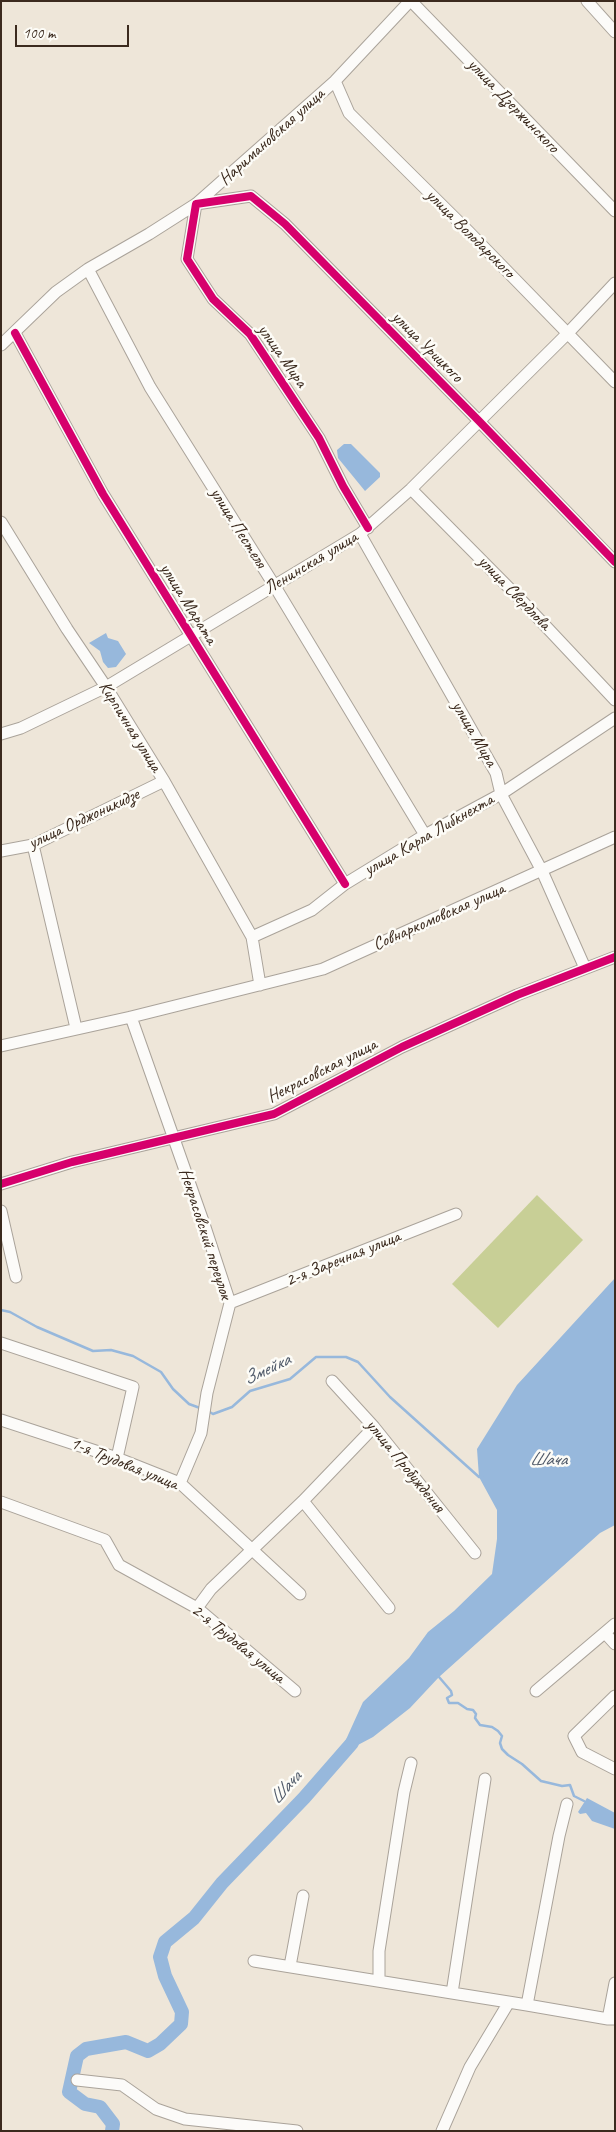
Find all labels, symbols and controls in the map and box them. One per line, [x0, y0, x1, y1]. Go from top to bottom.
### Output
scale bar [18, 15, 131, 47]
text: 100 m [23, 24, 55, 43]
street label: улица Дзержинского [462, 54, 564, 158]
street label: Наримановская улица [215, 84, 329, 190]
street label: улица Володарского [421, 185, 519, 283]
street label: улица Урицкого [387, 307, 467, 387]
street label: улица Мира [252, 320, 312, 392]
street label: улица Пестеля [205, 484, 271, 572]
street label: Ленинская улица [260, 527, 362, 599]
street label: улица Свердлова [473, 551, 555, 635]
street label: улица Марата [154, 559, 222, 649]
street label: Кирпичная улица [94, 678, 166, 776]
street label: улица Мира [447, 697, 501, 771]
street label: улица Орджоникидзе [25, 784, 143, 854]
street label: улица Карла Либкнехта [360, 789, 498, 881]
street label: Совнаркомовская улица [370, 878, 508, 956]
street label: Некрасовская улица [263, 1034, 381, 1108]
street label: Некрасовский переулок [174, 1166, 236, 1302]
street label: 2-я Заречная улица [282, 1226, 404, 1292]
water label: Змейка [240, 1349, 294, 1391]
street label: улица Пробуждения [361, 1415, 449, 1517]
street label: 1-я Трудовая улица [67, 1433, 181, 1495]
water label: Шача [529, 1449, 567, 1471]
street label: 2-я Трудовая улица [187, 1600, 289, 1688]
water label: Шача [265, 1767, 307, 1809]

